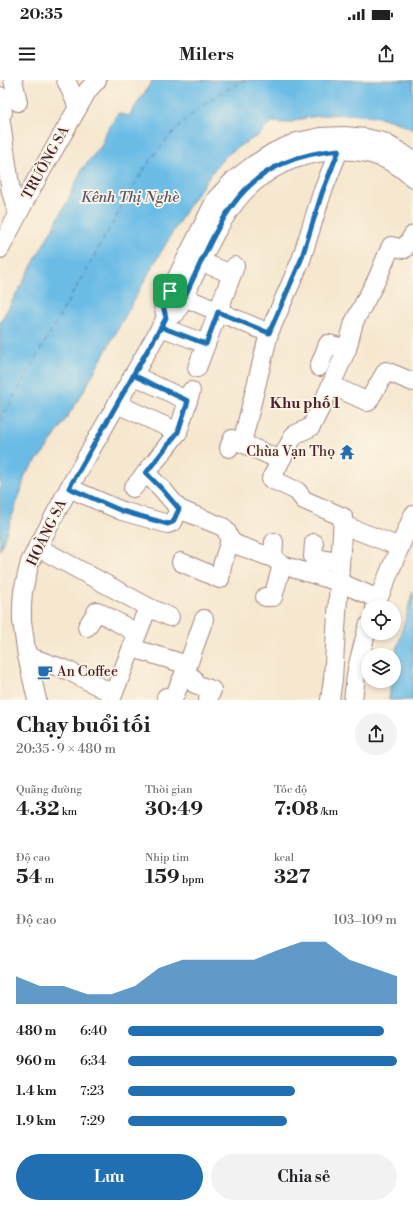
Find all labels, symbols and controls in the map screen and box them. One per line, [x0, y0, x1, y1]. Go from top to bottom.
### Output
text: 20:35 [20, 5, 63, 24]
icon: menu [16, 43, 38, 65]
text: Milers [179, 43, 234, 66]
icon: share [375, 43, 397, 65]
street label: TRƯỜNG SA [17, 122, 74, 203]
water label: Kênh Thị Nghè [81, 188, 179, 207]
pin [153, 274, 187, 308]
icon: arrive [159, 280, 181, 302]
district label: Khu phố 1 [270, 394, 341, 413]
place label: Chùa Vạn Thọ [246, 443, 335, 461]
temple icon: Chùa Vạn Thọ [338, 443, 356, 461]
street label: HOÀNG SA [21, 496, 71, 569]
map controls [361, 600, 401, 688]
button: locate [361, 600, 401, 640]
button: layers [361, 648, 401, 688]
cafe icon: An Coffee [36, 663, 54, 681]
place label: An Coffee [56, 663, 118, 681]
text: Chạy buổi tối [16, 712, 151, 739]
button: share [355, 713, 397, 755]
text: 20:35 · 9 × 480 m [16, 741, 116, 757]
text: Quãng đường [16, 783, 82, 797]
text: Thời gian [145, 783, 193, 797]
text: Tốc độ [274, 783, 307, 797]
text: 4.32 [16, 797, 59, 822]
text: 30:49 [145, 797, 203, 822]
text: 7:08 [274, 797, 318, 822]
text: km [59, 805, 77, 819]
text: /km [318, 805, 338, 819]
text: Độ cao [16, 851, 50, 865]
text: Nhịp tim [145, 851, 189, 865]
text: kcal [274, 851, 294, 865]
text: 54 [16, 865, 42, 890]
text: 159 [145, 865, 180, 890]
text: 327 [274, 865, 310, 890]
text: m [42, 873, 54, 887]
text: bpm [180, 873, 204, 887]
text: Độ cao [16, 912, 57, 928]
text: 103–109 m [333, 912, 397, 928]
text: 480 m [16, 1023, 56, 1039]
text: 6:40 [80, 1023, 107, 1039]
text: 960 m [16, 1053, 56, 1069]
text: 6:34 [80, 1053, 106, 1069]
text: 1.4 km [16, 1083, 57, 1099]
text: 7:23 [80, 1083, 104, 1099]
text: 1.9 km [16, 1113, 56, 1129]
text: 7:29 [80, 1113, 105, 1129]
button: Lưu [16, 1154, 203, 1200]
button: Chia sẻ [211, 1154, 397, 1200]

